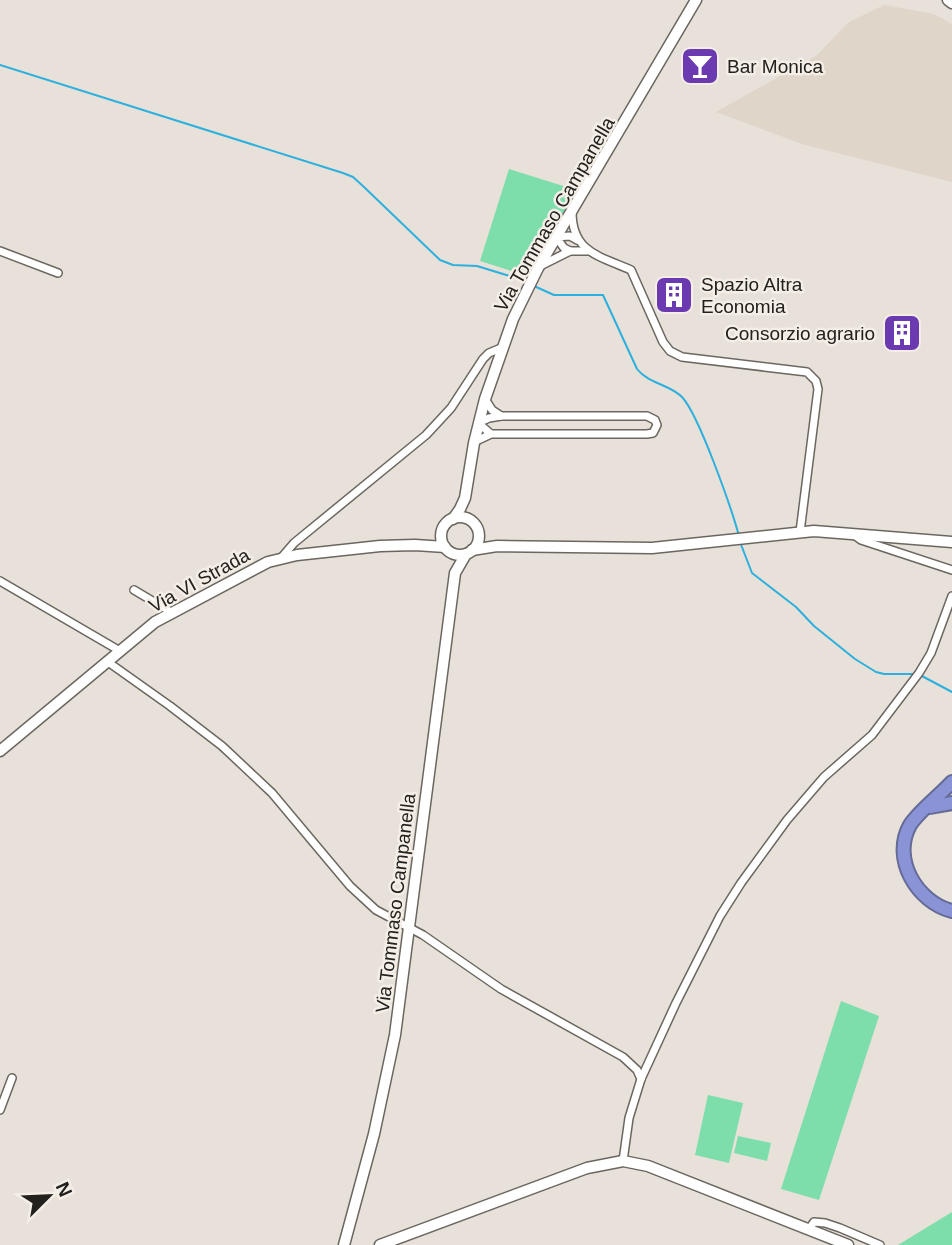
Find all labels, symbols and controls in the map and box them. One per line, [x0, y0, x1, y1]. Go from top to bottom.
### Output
bar icon: Bar Monica [679, 45, 721, 87]
place label: Bar Monica [727, 56, 824, 77]
street label: Via Tommaso Campanella [490, 113, 619, 315]
building icon: Spazio Altra Economia [653, 274, 695, 316]
place label: Spazio Altra Economia [701, 274, 803, 317]
building icon: Consorzio agrario [881, 312, 923, 354]
place label: Consorzio agrario [725, 323, 875, 344]
street label: Via VI Strada [145, 544, 254, 617]
street label: Via Tommaso Campanella [372, 792, 419, 1014]
north arrow [14, 1161, 84, 1231]
text: N [52, 1179, 76, 1200]

